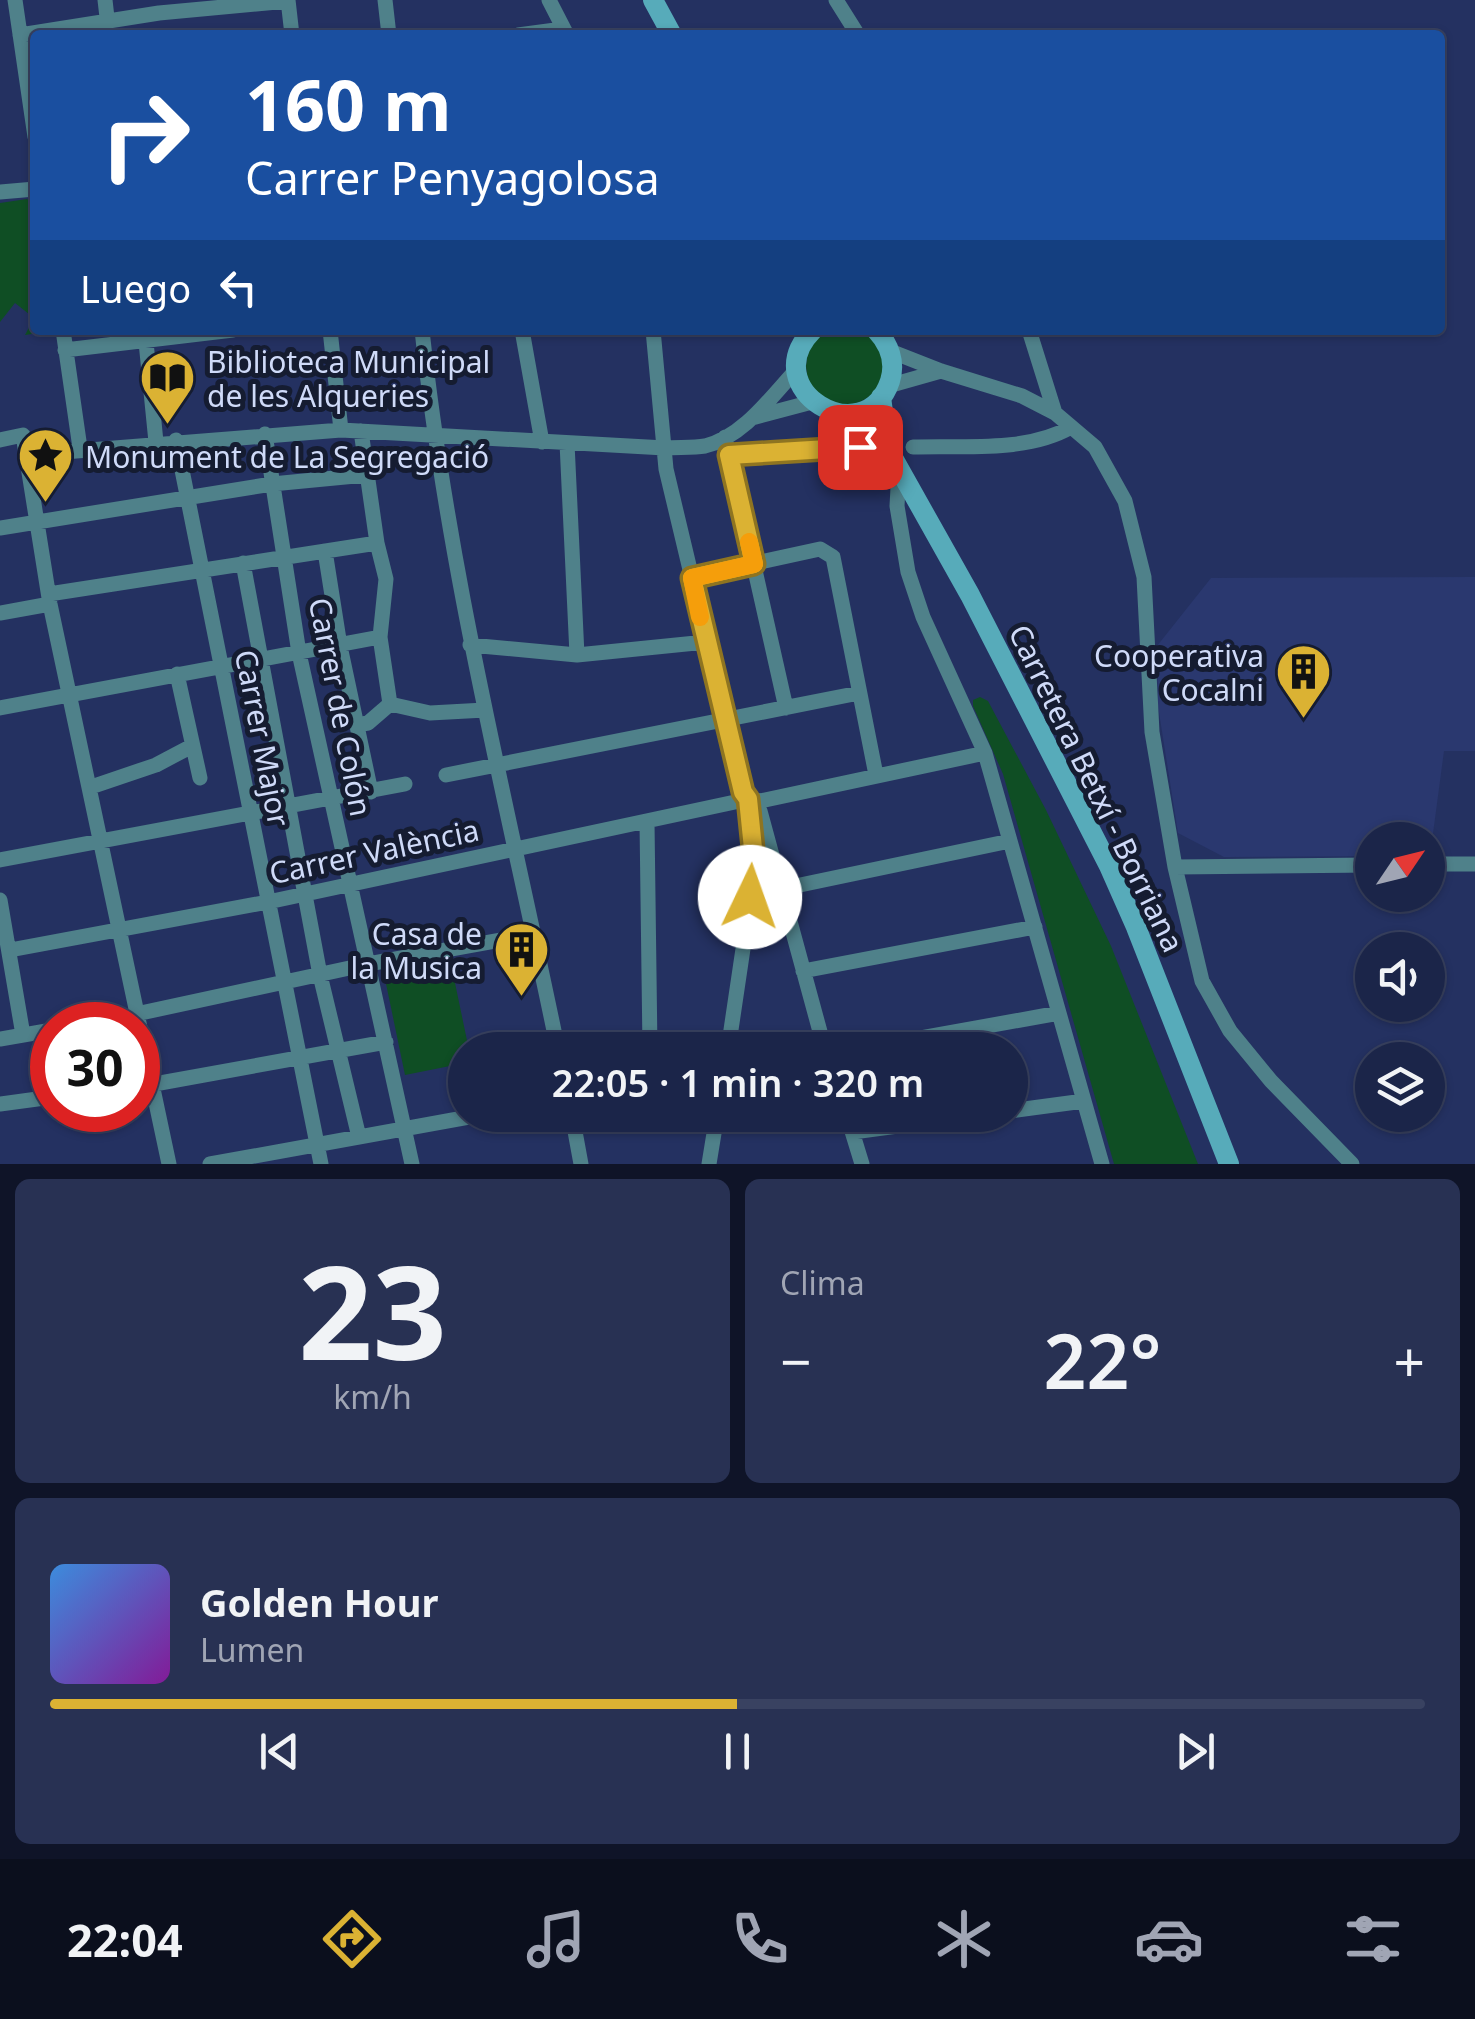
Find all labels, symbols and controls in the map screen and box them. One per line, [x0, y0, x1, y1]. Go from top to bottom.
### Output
text: 160 m [245, 56, 452, 152]
icon: right [80, 70, 210, 200]
text: Carrer Penyagolosa [245, 147, 660, 208]
icon: left [211, 260, 266, 315]
text: Luego [80, 262, 191, 314]
place label: Biblioteca Municipal de les Alqueries [207, 341, 490, 416]
library icon: Biblioteca Municipal de les Alqueries [138, 348, 198, 427]
pin [818, 405, 903, 490]
icon: arrive [833, 420, 888, 475]
place icon: Monument de La Segregació [16, 426, 76, 505]
place label: Monument de La Segregació [85, 436, 489, 477]
street label: Carrer de Colón [300, 594, 382, 820]
street label: Carretera Betxí - Borriana [1000, 617, 1194, 959]
place label: Cooperativa Cocalni [1094, 635, 1264, 710]
building icon: Cooperativa Cocalni [1273, 642, 1333, 721]
street label: Carrer Major [226, 646, 300, 830]
street label: Carrer València [265, 809, 483, 893]
north arrow [1355, 822, 1445, 912]
map controls [1355, 822, 1445, 1132]
position arrow [698, 845, 802, 949]
place label: Casa de la Musica [351, 913, 482, 988]
building icon: Casa de la Musica [491, 920, 551, 999]
button: sound [1355, 932, 1445, 1022]
speed limit sign: 30 [30, 1002, 160, 1132]
button: layers [1355, 1042, 1445, 1132]
text: 22:05 · 1 min · 320 m [552, 1056, 924, 1108]
text: 23 [298, 1221, 447, 1398]
text: Clima [780, 1261, 865, 1304]
text: 22° [1044, 1309, 1161, 1411]
text: − [780, 1323, 811, 1398]
text: + [1394, 1323, 1425, 1398]
text: km/h [333, 1375, 412, 1418]
text: Golden Hour [200, 1576, 438, 1628]
text: Lumen [200, 1628, 304, 1671]
icon: previous [252, 1724, 307, 1779]
icon: pause [710, 1724, 765, 1779]
icon: next [1168, 1724, 1223, 1779]
icon: directions [317, 1904, 387, 1974]
icon: music [521, 1904, 591, 1974]
icon: phone [725, 1904, 795, 1974]
icon: climate [929, 1904, 999, 1974]
icon: car [1134, 1904, 1204, 1974]
icon: filters [1338, 1904, 1408, 1974]
text: 22:04 [67, 1909, 183, 1970]

